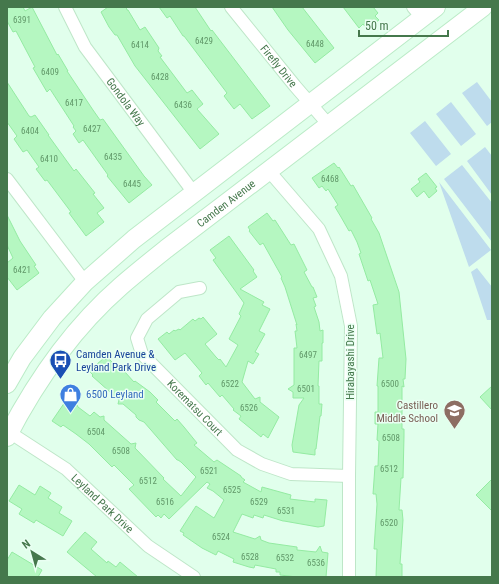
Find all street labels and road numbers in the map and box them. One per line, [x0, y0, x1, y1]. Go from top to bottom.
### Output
street label: Firefly Drive [257, 43, 300, 90]
street label: Gondola Way [103, 75, 148, 129]
street label: Camden Avenue [195, 177, 258, 230]
street label: Hirabayashi Drive [344, 324, 357, 400]
street label: Korematsu Court [164, 377, 225, 439]
street label: Leyland Park Drive [68, 471, 136, 536]

